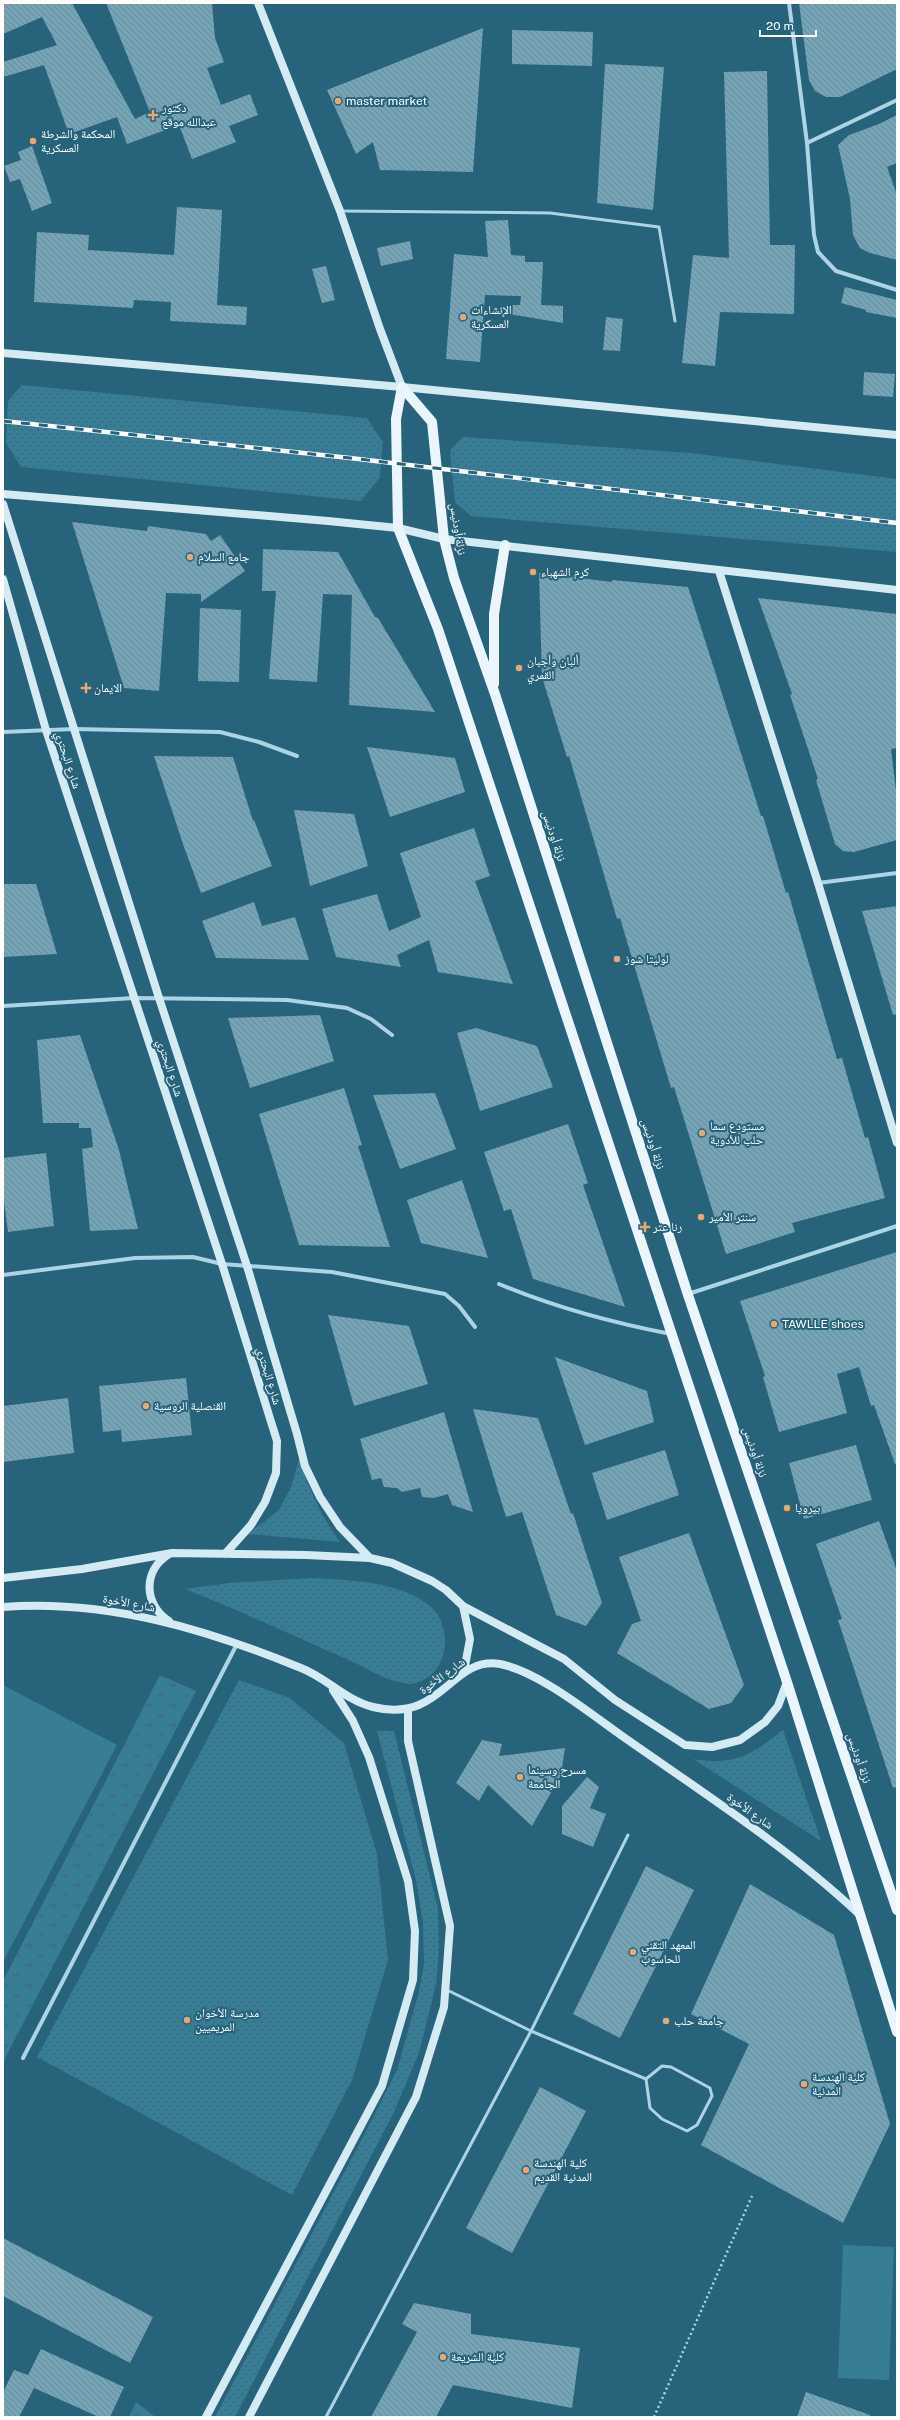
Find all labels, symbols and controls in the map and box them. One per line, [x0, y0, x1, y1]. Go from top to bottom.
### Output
scale bar [760, 12, 816, 38]
text: 20 m [766, 19, 794, 33]
place label: master market [346, 94, 427, 108]
marker: master market [333, 96, 343, 106]
place label: دكتور عبدالله موقع [161, 101, 216, 129]
marker: دكتور عبدالله موقع [147, 109, 159, 121]
place label: المحكمة والشرطة العسكرية [41, 127, 115, 155]
marker: المحكمة والشرطة العسكرية [28, 136, 38, 146]
place label: الإنشاءات العسكرية [471, 303, 512, 331]
marker: الإنشاءات العسكرية [458, 312, 468, 322]
street label: نزلة أودنيس [447, 502, 469, 556]
place label: جامع السلام [198, 550, 250, 565]
marker: جامع السلام [185, 552, 195, 562]
place label: كرم الشهباء [541, 565, 589, 580]
marker: كرم الشهباء [528, 567, 538, 577]
place label: ألبان وأجبان القمري [527, 654, 579, 685]
marker: ألبان وأجبان القمري [514, 663, 524, 673]
place label: الايمان [94, 681, 122, 695]
marker: الايمان [81, 683, 91, 693]
street label: شارع البحتري [49, 730, 84, 791]
street label: نزلة أودنيس [539, 809, 569, 863]
place label: لوليتا شوز [624, 952, 668, 966]
marker: لوليتا شوز [612, 954, 622, 964]
street label: شارع البحتري [151, 1038, 186, 1099]
street label: نزلة أودنيس [638, 1117, 668, 1171]
place label: مستودع سما حلب للأدوية [710, 1119, 764, 1147]
marker: مستودع سما حلب للأدوية [697, 1128, 707, 1138]
place label: سنتر الأمير [708, 1210, 756, 1224]
marker: سنتر الأمير [696, 1212, 706, 1222]
place label: رنا عتر [652, 1220, 682, 1234]
marker: رنا عتر [640, 1222, 650, 1232]
place label: TAWLLE shoes [782, 1317, 864, 1331]
marker: TAWLLE shoes [769, 1319, 779, 1329]
street label: شارع البحتري [251, 1346, 284, 1407]
place label: القنصلية الروسية [154, 1399, 226, 1413]
marker: القنصلية الروسية [141, 1401, 151, 1411]
street label: نزلة أودنيس [740, 1425, 770, 1479]
place label: بيرويا [795, 1501, 820, 1515]
marker: بيرويا [782, 1503, 792, 1513]
street label: شارع الأخوة [102, 1592, 156, 1615]
street label: شارع الأخوة [416, 1655, 468, 1698]
street label: نزلة أودنيس [844, 1731, 874, 1785]
place label: مسرح وسينما الجامعة [528, 1763, 586, 1791]
marker: مسرح وسينما الجامعة [515, 1772, 525, 1782]
street label: شارع الأخوة [724, 1790, 776, 1833]
place label: المعهد التقني للحاسوب [641, 1938, 696, 1966]
marker: المعهد التقني للحاسوب [628, 1947, 638, 1957]
place label: مدرسة الأخوان المريميين [195, 2006, 259, 2034]
place label: جامعة حلب [674, 2014, 724, 2028]
marker: مدرسة الأخوان المريميين [182, 2015, 192, 2025]
marker: جامعة حلب [661, 2016, 671, 2026]
place label: كلية الهندسة المدنية [812, 2070, 865, 2098]
marker: كلية الهندسة المدنية [799, 2079, 809, 2089]
place label: كلية الهندسة المدنية القديم [534, 2156, 592, 2185]
marker: كلية الهندسة المدنية القديم [521, 2165, 531, 2175]
place label: كلية الشريعة [451, 2350, 504, 2364]
marker: كلية الشريعة [438, 2352, 448, 2362]

